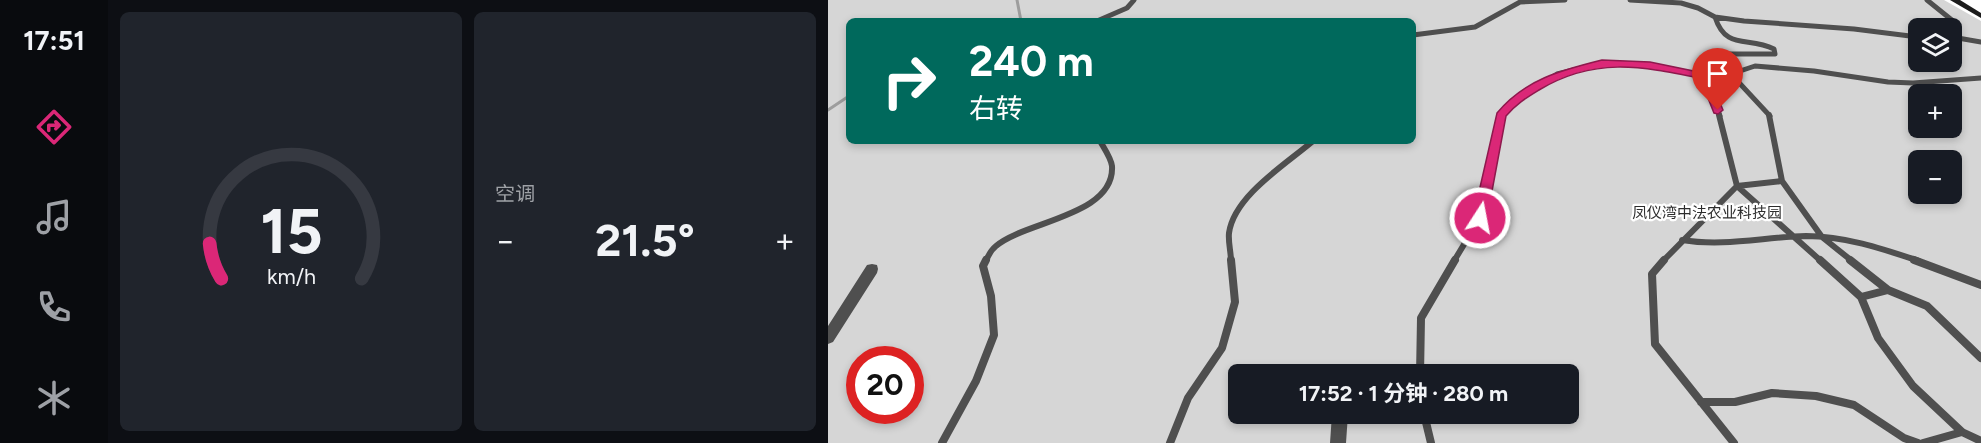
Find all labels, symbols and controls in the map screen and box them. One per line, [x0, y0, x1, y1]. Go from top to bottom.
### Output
map controls [1908, 18, 1962, 204]
button: layers [1908, 18, 1962, 72]
text: 17:51 [23, 24, 85, 57]
text: 240 m [969, 36, 1094, 87]
icon: right [870, 42, 948, 120]
pin [1692, 48, 1743, 110]
icon: arrive [1701, 57, 1734, 90]
button: + [1908, 84, 1962, 138]
text: 右转 [969, 92, 1023, 125]
icon: directions [33, 106, 75, 148]
button: − [1908, 150, 1962, 204]
text: 空调 [495, 182, 535, 206]
position arrow [1448, 186, 1512, 250]
text: 15 [260, 194, 322, 269]
icon: music [33, 196, 75, 238]
park label: 凤仪湾中法农业科技园 [1632, 204, 1782, 222]
text: 21.5° [595, 213, 695, 267]
text: − [495, 221, 516, 260]
text: + [774, 221, 795, 260]
text: km/h [267, 264, 315, 289]
icon: phone [33, 286, 75, 328]
speed limit sign: 20 [846, 346, 924, 424]
icon: climate [33, 377, 75, 419]
text: 17:52 · 1 分钟 · 280 m [1299, 380, 1508, 407]

